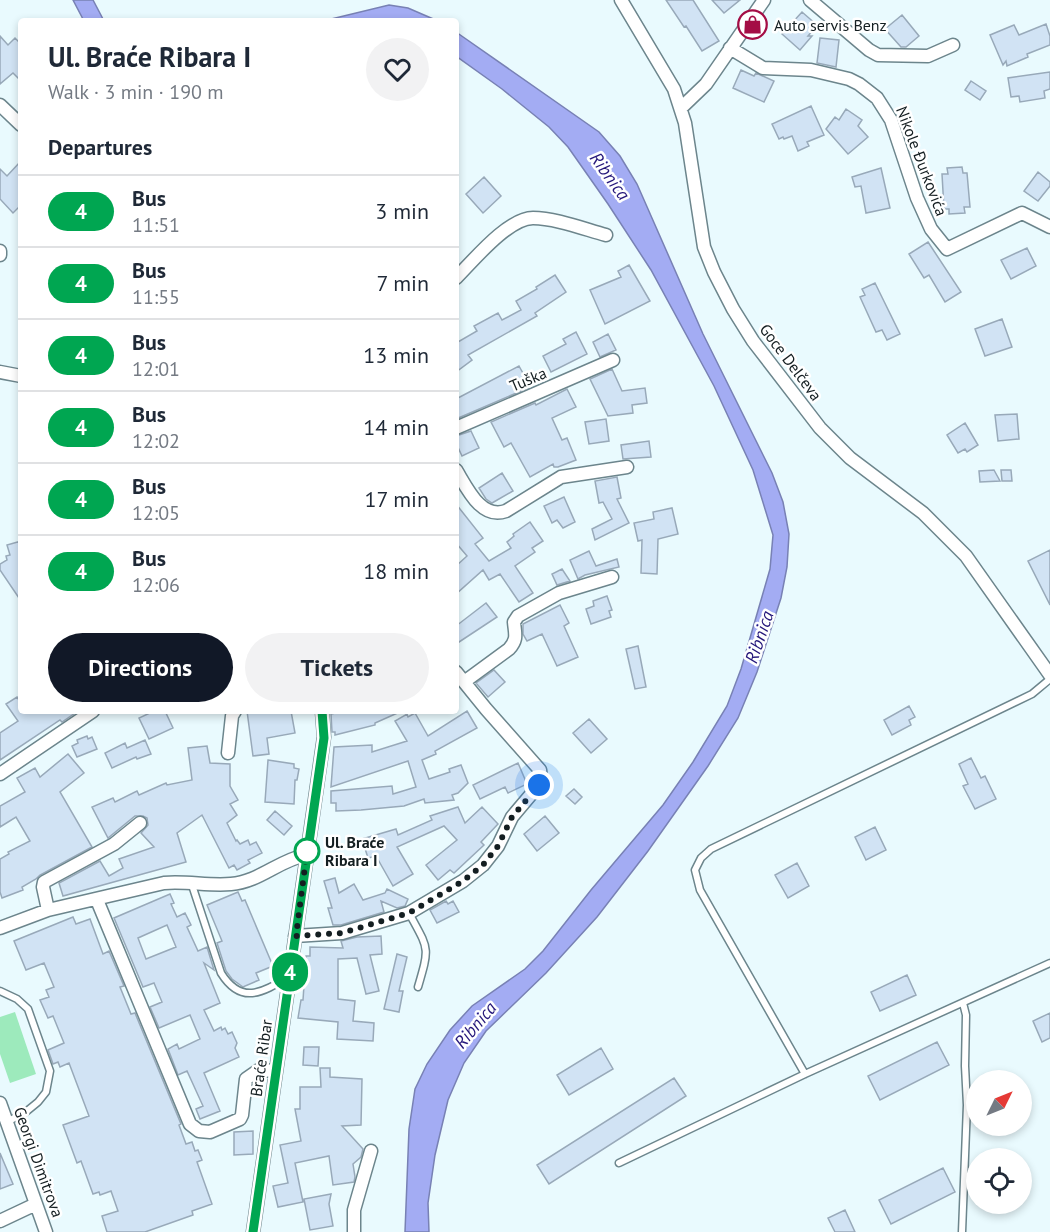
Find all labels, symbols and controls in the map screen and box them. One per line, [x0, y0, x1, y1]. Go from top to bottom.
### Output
shop icon: Auto servis Benz [737, 9, 769, 41]
place label: Auto servis Benz [774, 15, 887, 35]
text: Ul. Braće Ribara I [48, 38, 251, 75]
button: heart [366, 38, 429, 101]
text: Walk · 3 min · 190 m [48, 79, 224, 105]
street label: Nikole Đurkovića [892, 103, 952, 219]
text: Departures [48, 133, 152, 161]
water label: Ribnica [585, 147, 635, 205]
text: Bus [132, 184, 166, 212]
text: 3 min [375, 197, 429, 225]
text: 4 [75, 198, 87, 225]
text: 11:51 [132, 212, 180, 238]
text: Bus [132, 256, 166, 284]
text: 7 min [377, 269, 429, 297]
text: 4 [75, 270, 87, 297]
text: 11:55 [132, 284, 180, 310]
street label: Goce Delčeva [756, 320, 826, 404]
text: Bus [132, 328, 166, 356]
text: 13 min [363, 341, 429, 369]
text: 4 [75, 342, 87, 369]
text: 12:01 [132, 356, 180, 382]
street label: Tuška [507, 362, 549, 396]
text: Bus [132, 400, 166, 428]
text: 14 min [363, 413, 429, 441]
text: 4 [75, 414, 87, 441]
text: 12:02 [132, 428, 180, 454]
text: Bus [132, 472, 166, 500]
text: 17 min [365, 485, 429, 513]
text: 4 [75, 486, 87, 513]
text: 12:05 [132, 500, 180, 526]
text: Bus [132, 544, 166, 572]
text: 18 min [363, 557, 429, 585]
text: 4 [75, 558, 87, 585]
text: 12:06 [132, 572, 180, 598]
water label: Ribnica [739, 608, 779, 666]
button: Directions [48, 633, 233, 702]
button: Tickets [245, 633, 429, 702]
your location [524, 770, 554, 800]
place label: Ul. Braće Ribara I [325, 832, 384, 870]
marker: Ul. Braće Ribara I [294, 838, 320, 864]
line badge: 4 [270, 952, 310, 992]
text: 4 [284, 959, 296, 986]
water label: Ribnica [449, 997, 501, 1053]
street label: Braće Ribar [246, 1018, 276, 1098]
north arrow [966, 1070, 1032, 1136]
map controls [966, 1070, 1032, 1214]
street label: Georgi Dimitrova [10, 1104, 68, 1220]
button: locate [966, 1148, 1032, 1214]

